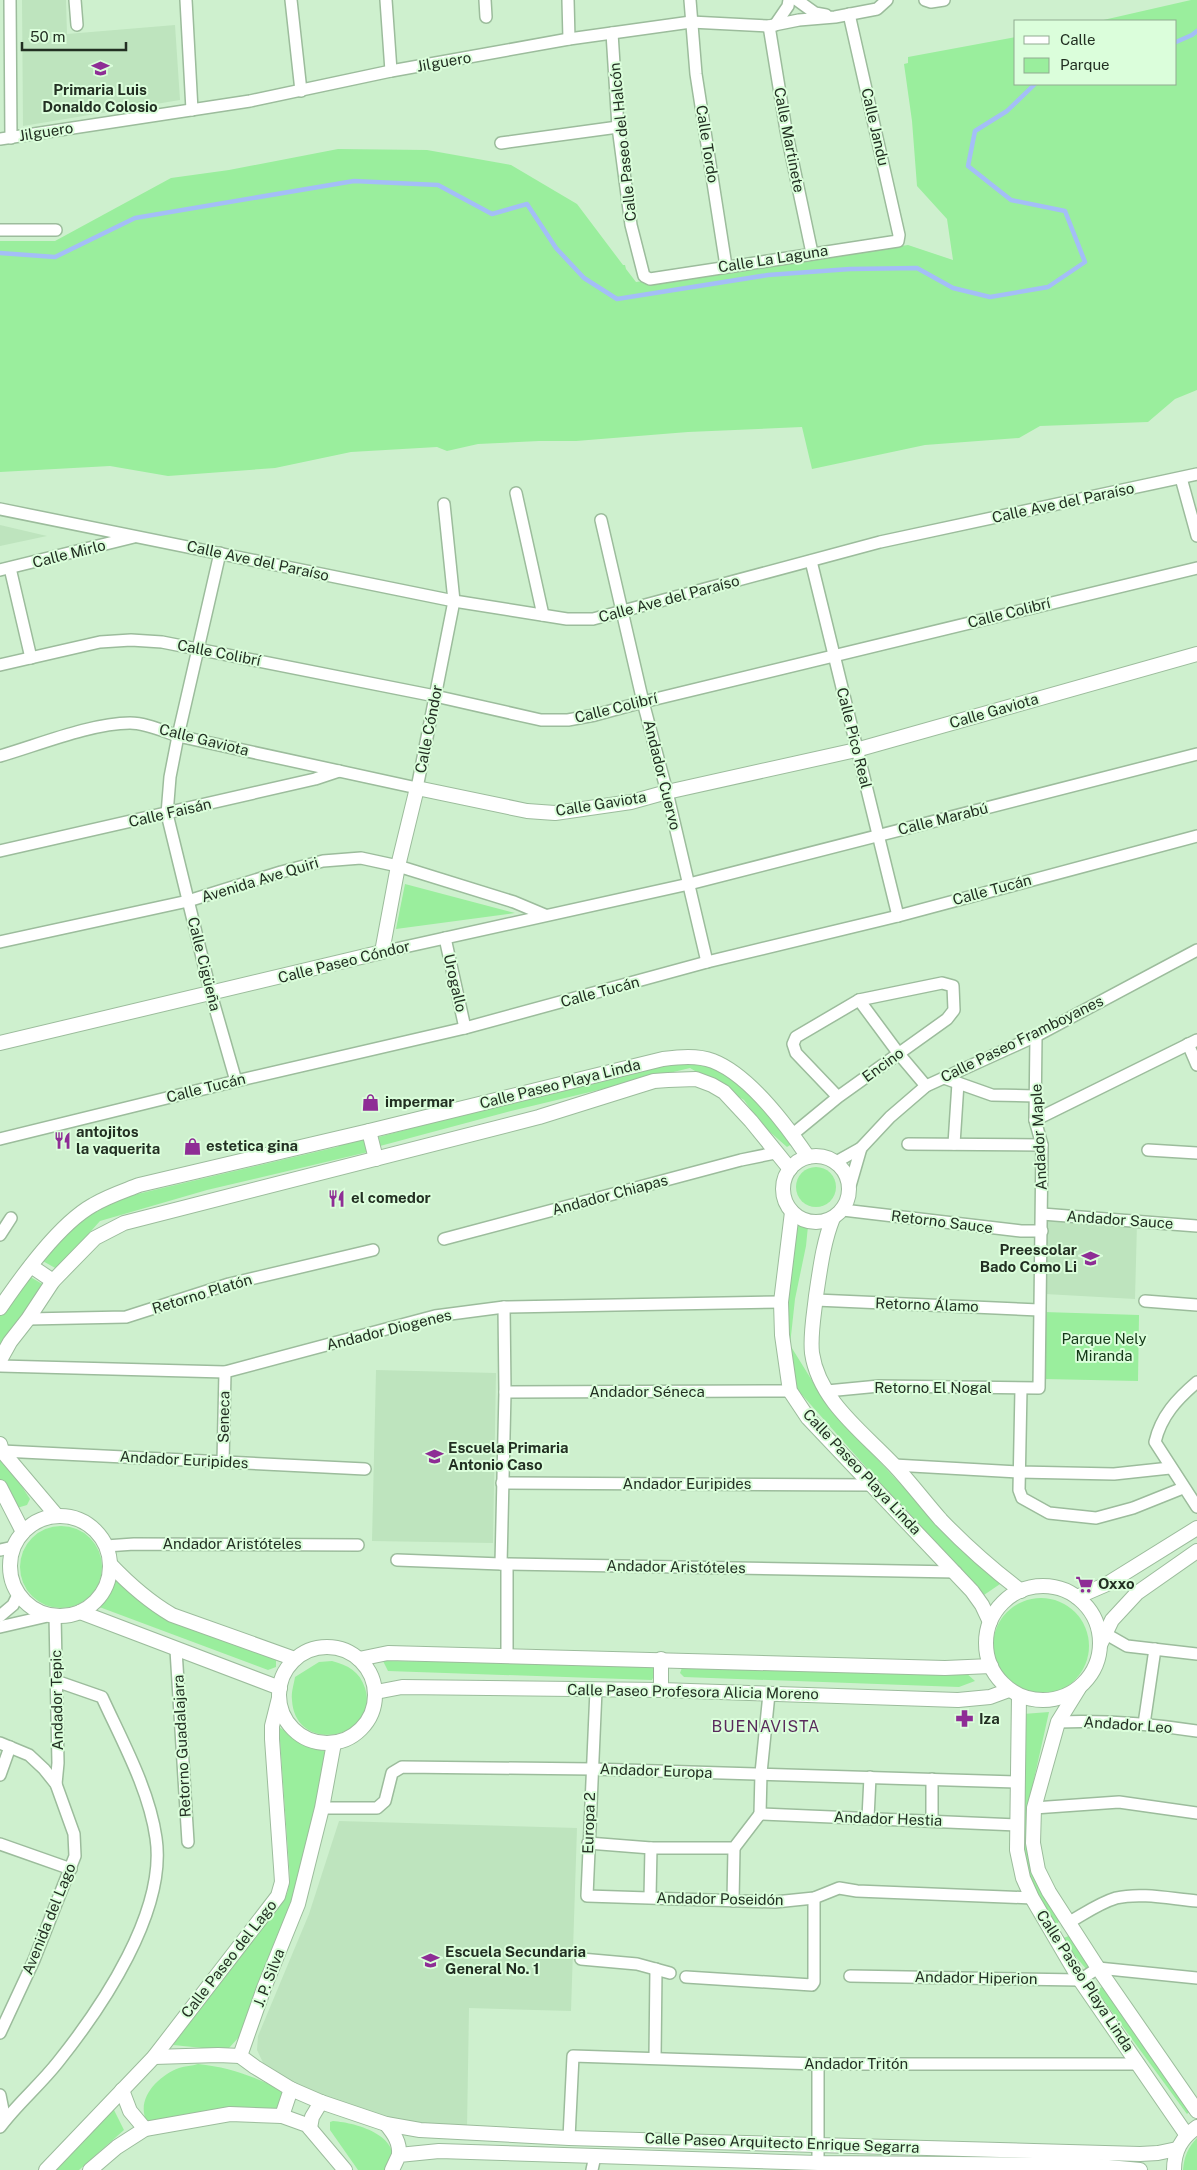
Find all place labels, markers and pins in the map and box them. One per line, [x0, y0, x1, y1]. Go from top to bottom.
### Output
school or university icon: Primaria Luis Donaldo Colosio [90, 59, 110, 79]
place label: Primaria Luis Donaldo Colosio [42, 81, 158, 115]
shop icon: impermar [361, 1092, 381, 1112]
place label: impermar [385, 1093, 454, 1110]
place label: antojitos la vaquerita [76, 1123, 160, 1157]
restaurant icon: antojitos la vaquerita [52, 1131, 72, 1151]
shop icon: estetica gina [182, 1136, 202, 1156]
place label: estetica gina [206, 1137, 298, 1154]
restaurant icon: el comedor [327, 1188, 347, 1208]
place label: el comedor [351, 1189, 431, 1206]
place label: Preescolar Bado Como Li [980, 1241, 1077, 1275]
school or university icon: Preescolar Bado Como Li [1081, 1249, 1101, 1269]
place label: Escuela Primaria Antonio Caso [448, 1439, 568, 1473]
school or university icon: Escuela Primaria Antonio Caso [424, 1447, 444, 1467]
supermarket icon: Oxxo [1074, 1574, 1094, 1594]
place label: Oxxo [1098, 1575, 1135, 1592]
pharmacy icon: Iza [955, 1709, 975, 1729]
place label: Iza [979, 1710, 1000, 1727]
place label: Escuela Secundaria General No. 1 [445, 1943, 586, 1977]
school or university icon: Escuela Secundaria General No. 1 [421, 1951, 441, 1971]

